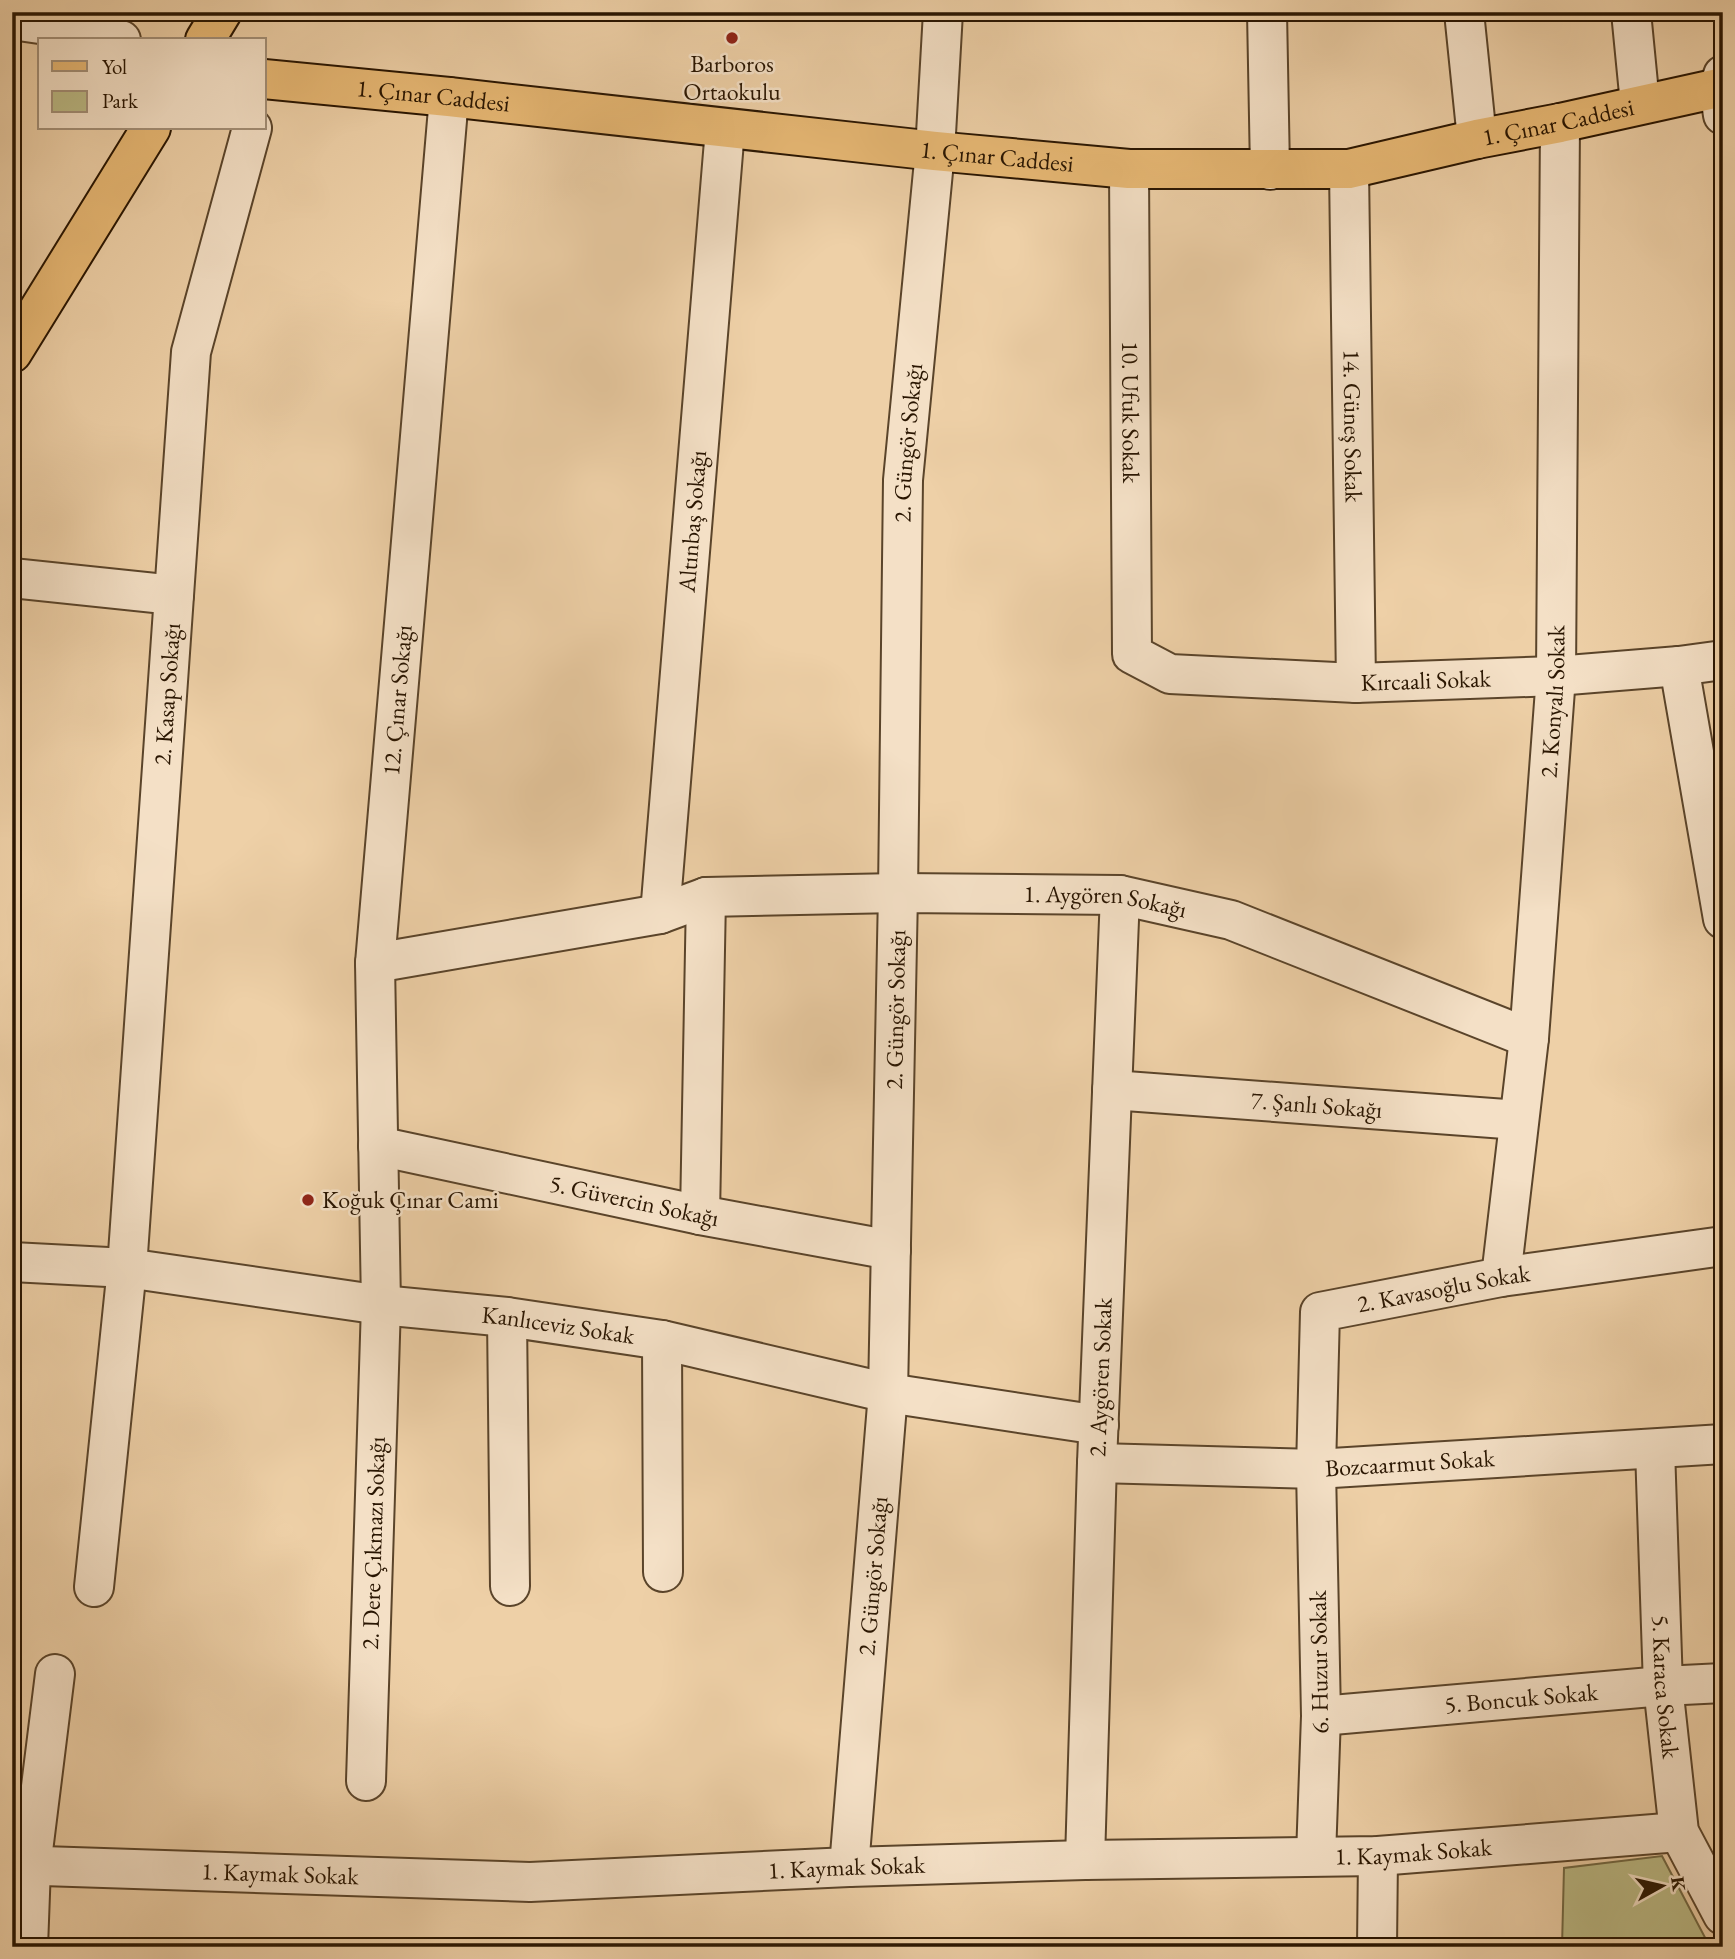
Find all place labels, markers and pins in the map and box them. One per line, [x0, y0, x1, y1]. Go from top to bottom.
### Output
marker: Barboros Ortaokulu [724, 30, 740, 46]
place label: Barboros Ortaokulu [683, 48, 781, 107]
place label: Koğuk Çınar Cami [322, 1184, 499, 1215]
marker: Koğuk Çınar Cami [300, 1192, 316, 1208]

